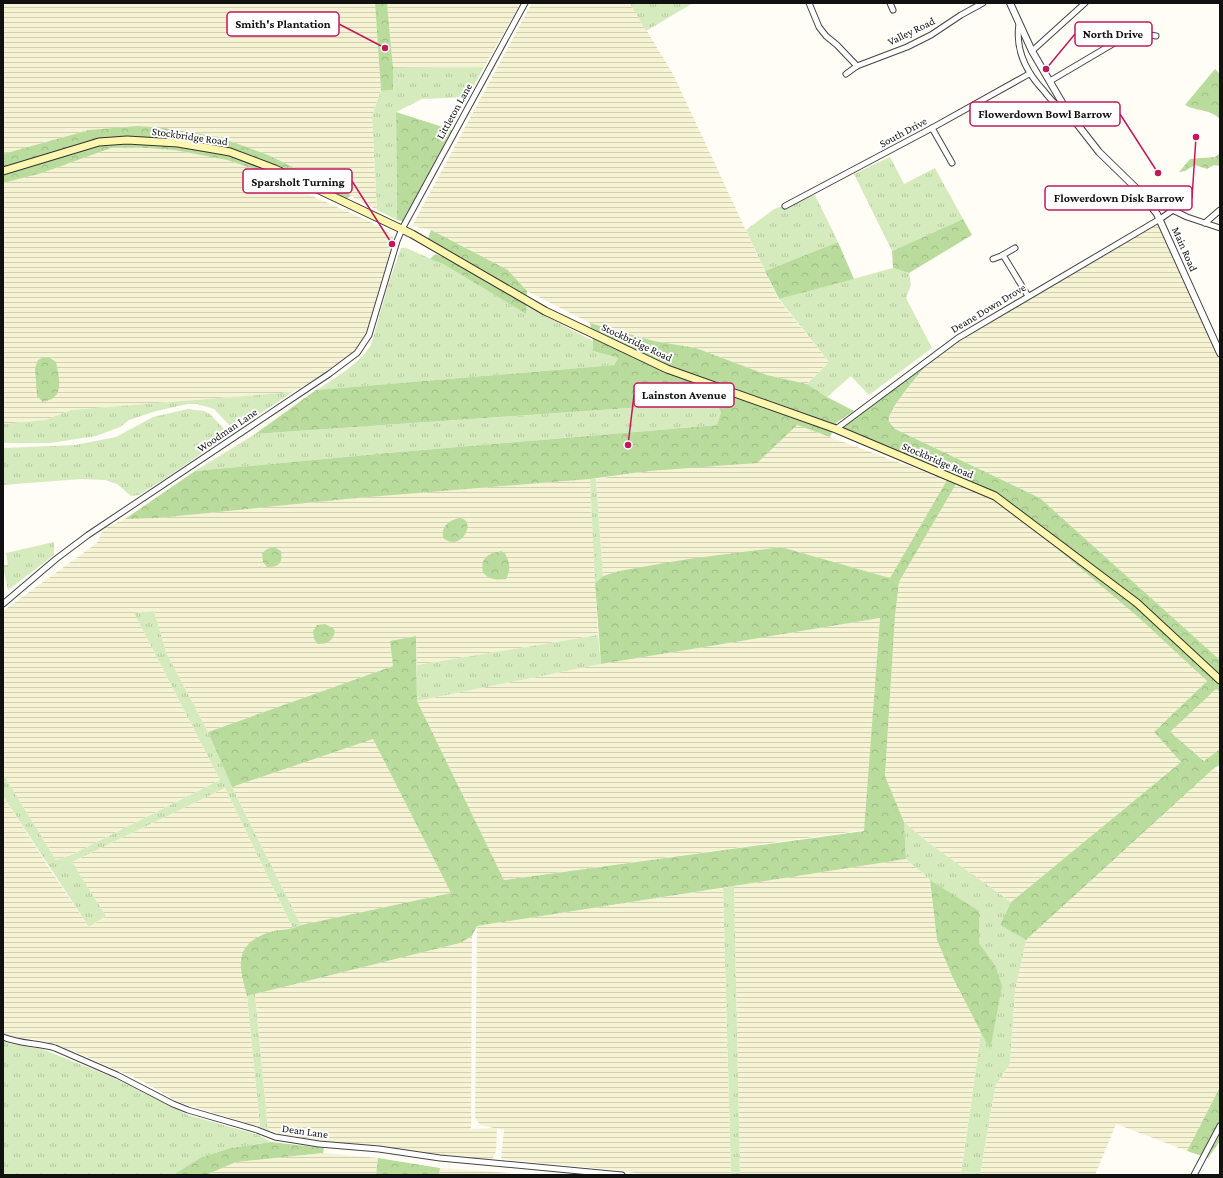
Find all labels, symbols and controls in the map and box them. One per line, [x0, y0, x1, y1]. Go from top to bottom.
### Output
callout: Smith's Plantation [227, 12, 339, 36]
street label: Valley Road [885, 14, 937, 48]
text: Smith's Plantation [235, 17, 331, 31]
callout: North Drive [1075, 22, 1152, 46]
text: North Drive [1083, 27, 1144, 41]
street label: Littleton Lane [434, 81, 474, 141]
callout: Flowerdown Bowl Barrow [970, 102, 1120, 126]
text: Flowerdown Bowl Barrow [978, 107, 1112, 121]
street label: South Drive [877, 114, 929, 150]
street label: Stockbridge Road [151, 125, 229, 148]
callout: Sparsholt Turning [243, 169, 352, 193]
text: Sparsholt Turning [251, 175, 345, 189]
callout: Flowerdown Disk Barrow [1045, 186, 1192, 210]
text: Flowerdown Disk Barrow [1054, 191, 1185, 205]
street label: Main Road [1170, 225, 1200, 273]
street label: Deane Down Drove [948, 281, 1028, 335]
street label: Stockbridge Road [599, 320, 674, 365]
callout: Lainston Avenue [634, 383, 734, 407]
text: Lainston Avenue [642, 388, 727, 402]
street label: Woodman Lane [195, 405, 259, 454]
street label: Stockbridge Road [900, 440, 976, 481]
street label: Dean Lane [281, 1122, 329, 1140]

